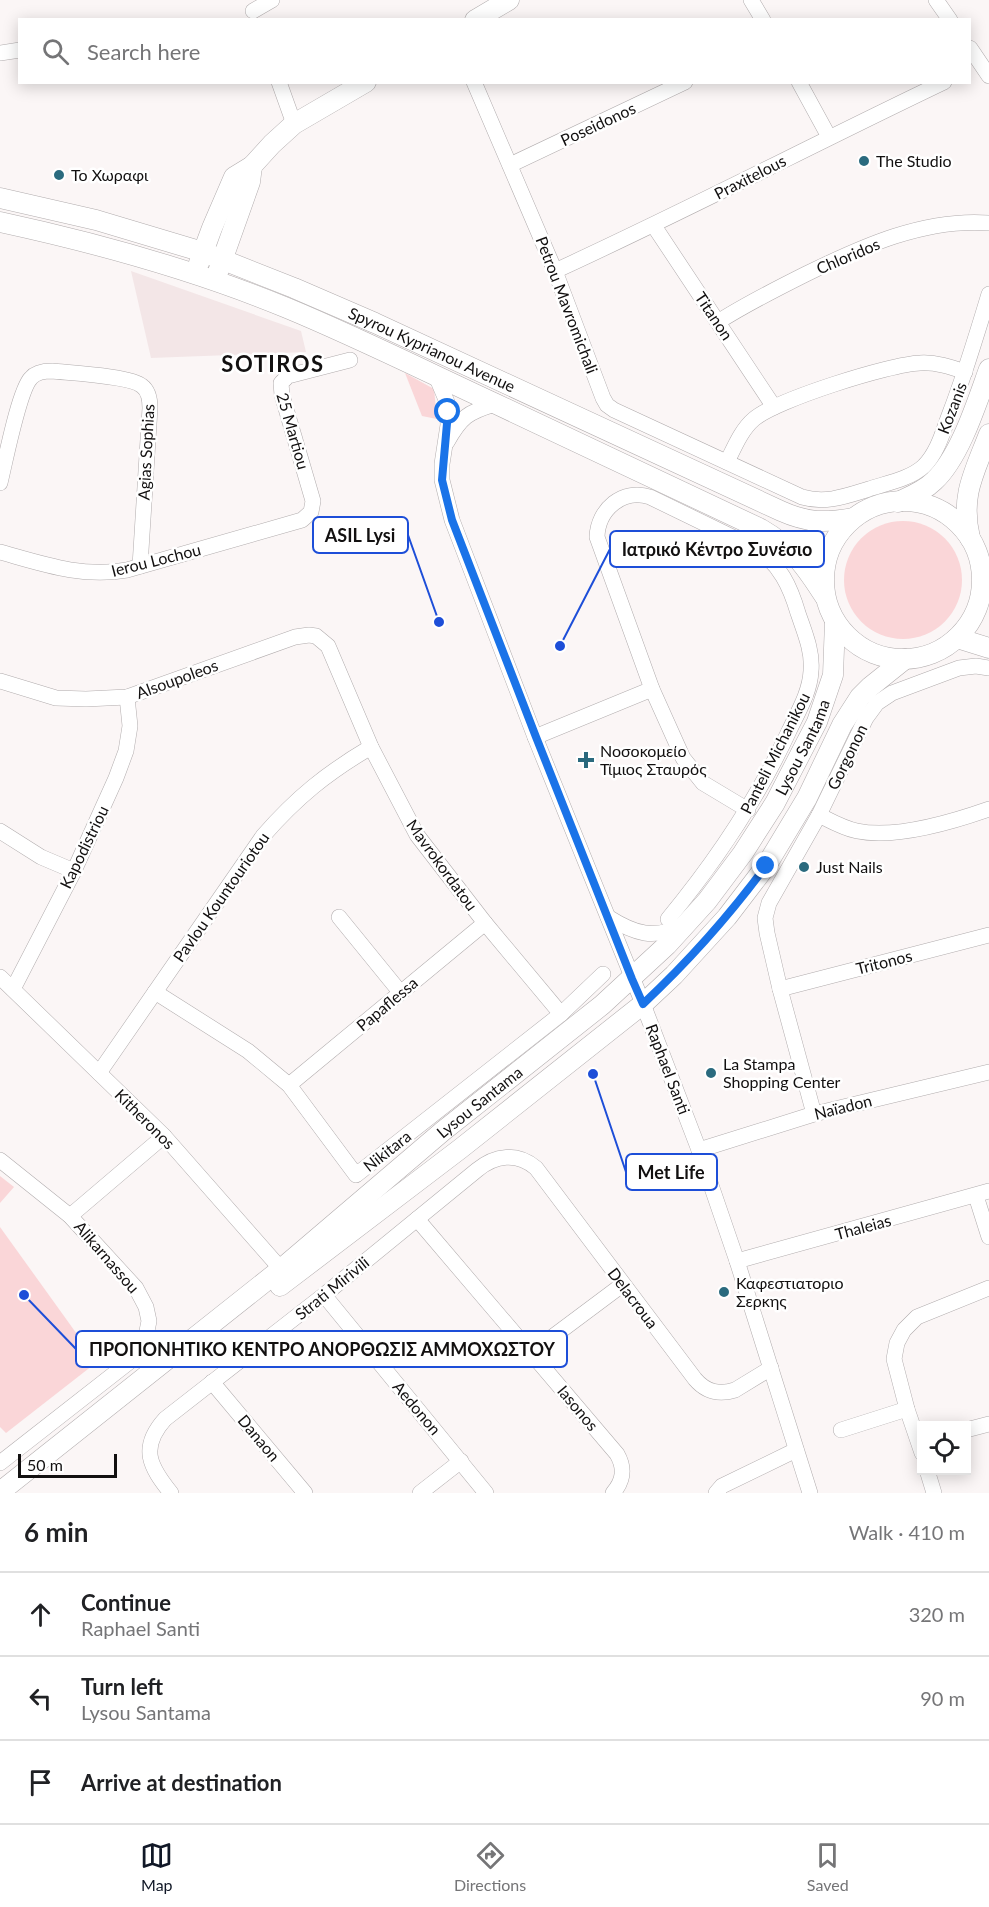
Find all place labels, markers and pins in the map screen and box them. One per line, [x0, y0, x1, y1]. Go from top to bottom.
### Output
place label: The Studio [876, 151, 952, 170]
marker: The Studio [857, 154, 871, 168]
place label: Το Χωραφι [71, 165, 149, 184]
marker: Το Χωραφι [52, 168, 66, 182]
callout: ASIL Lysi [313, 517, 408, 553]
callout: Ιατρικό Κέντρο Συνέσιο [610, 531, 824, 567]
place label: Νοσοκομείο Τίμιος Σταυρός [600, 741, 707, 778]
marker: Νοσοκομείο Τίμιος Σταυρός [577, 751, 595, 769]
place label: Just Nails [816, 857, 883, 876]
marker: Just Nails [797, 860, 811, 874]
place label: La Stampa Shopping Center [723, 1054, 841, 1091]
marker: La Stampa Shopping Center [704, 1066, 718, 1080]
callout: Met Life [626, 1154, 717, 1190]
place label: Καφεστιατοριο Σερκης [736, 1273, 844, 1310]
marker: Καφεστιατοριο Σερκης [717, 1285, 731, 1299]
callout: ΠΡΟΠΟΝΗΤΙΚΟ ΚΕΝΤΡΟ ΑΝΟΡΘΩΣΙΣ ΑΜΜΟΧΩΣΤΟΥ [76, 1331, 567, 1367]

